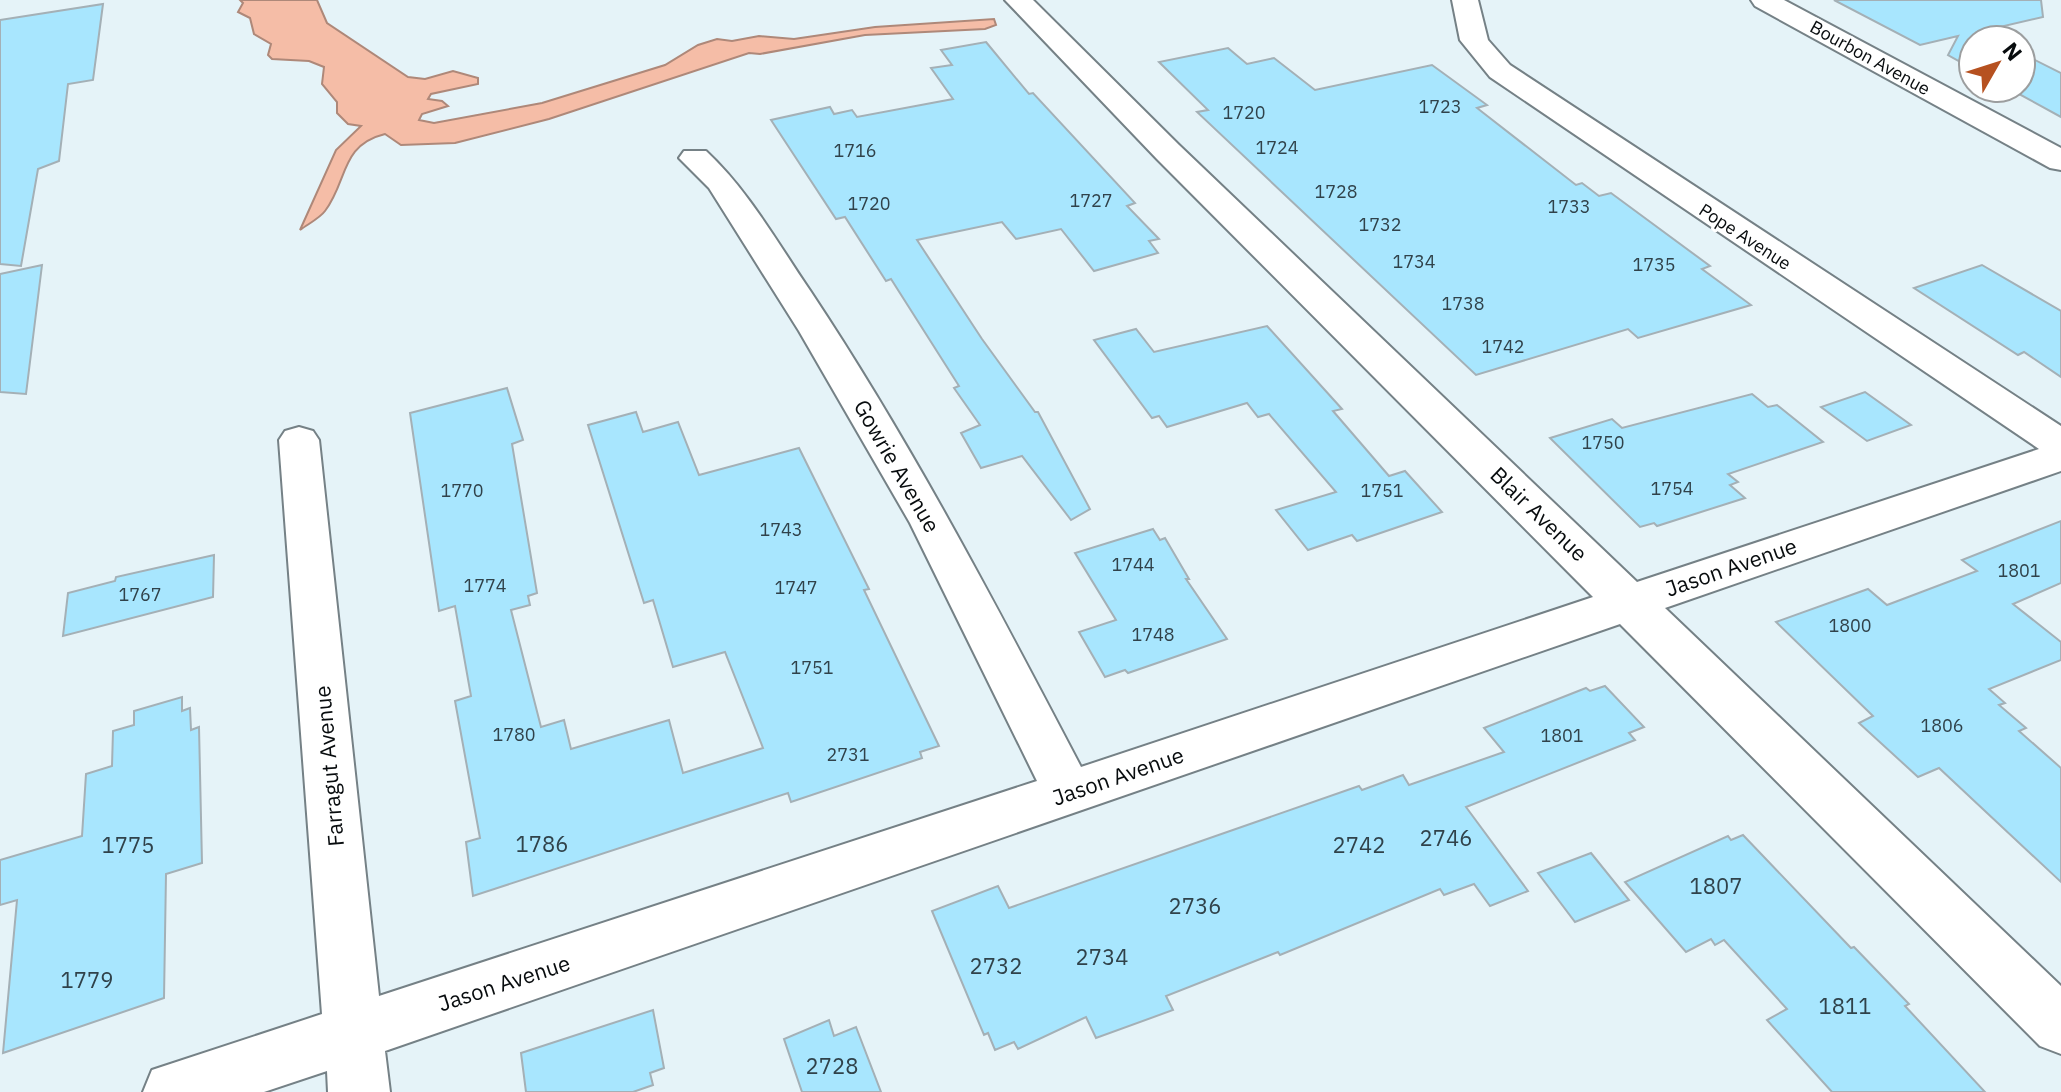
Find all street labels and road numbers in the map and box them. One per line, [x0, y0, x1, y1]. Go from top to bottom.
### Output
street label: Bourbon Avenue [1806, 15, 1934, 100]
street label: Pope Avenue [1695, 198, 1796, 275]
street label: Gowrie Avenue [848, 394, 947, 537]
street label: Blair Avenue [1485, 460, 1594, 567]
street label: Jason Avenue [1661, 530, 1800, 603]
street label: Farragut Avenue [307, 684, 350, 848]
street label: Jason Avenue [1048, 739, 1187, 812]
street label: Jason Avenue [434, 948, 574, 1018]

